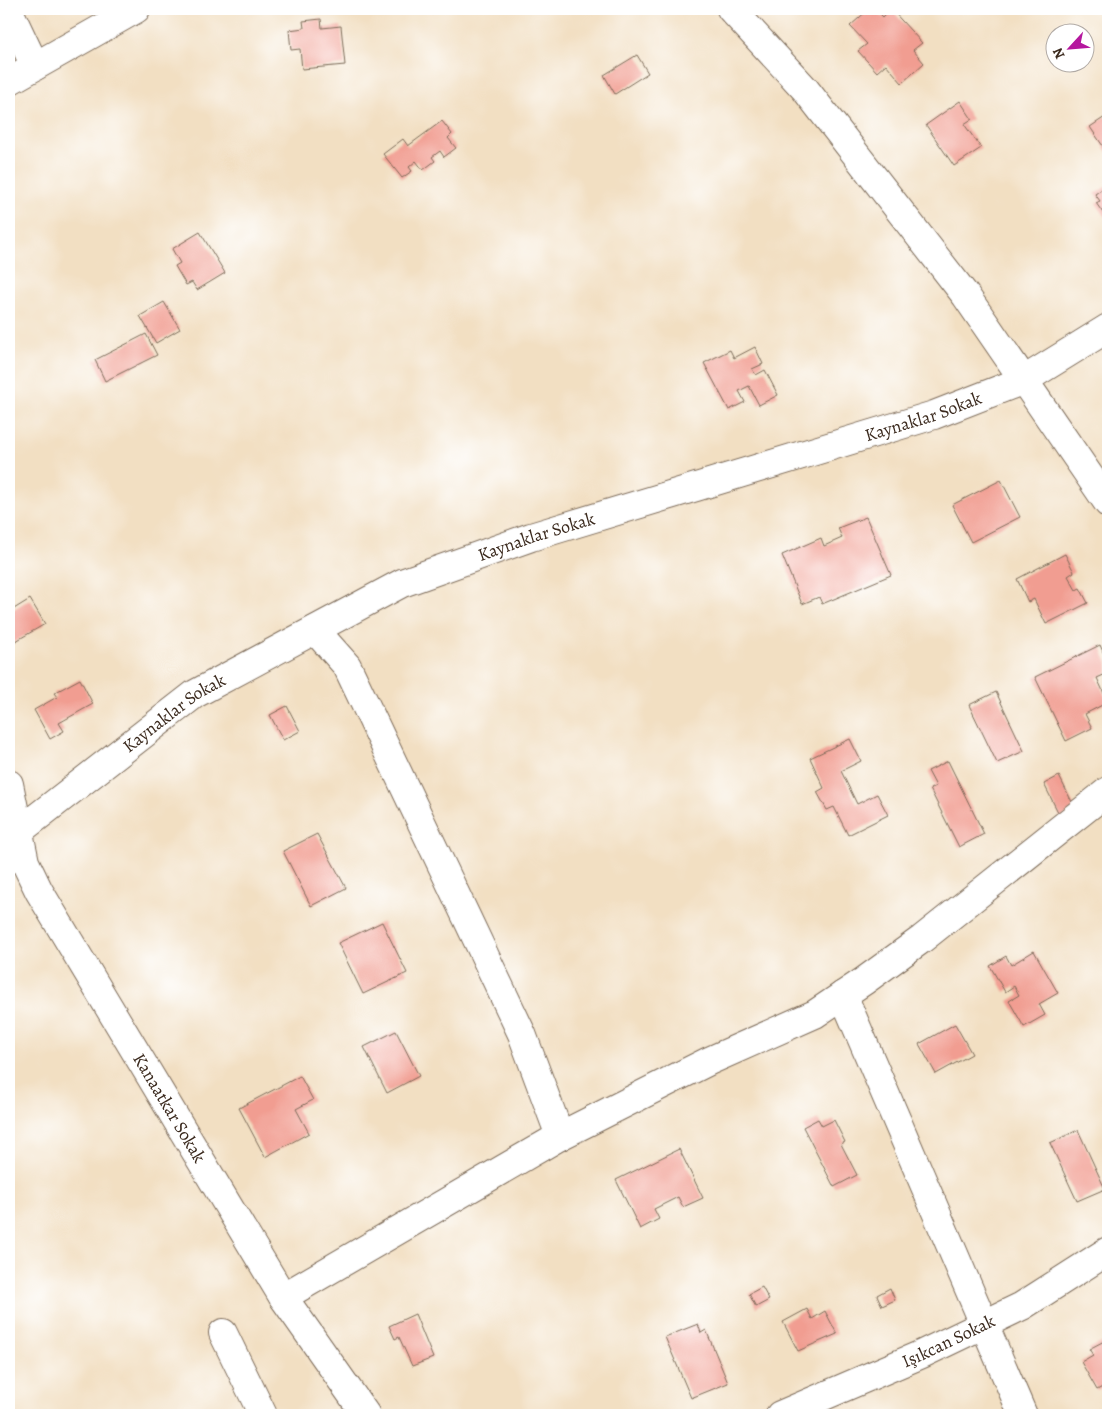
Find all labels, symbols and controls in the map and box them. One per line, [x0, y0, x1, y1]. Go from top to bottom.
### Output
north arrow [1044, 22, 1094, 72]
text: N [1048, 45, 1070, 62]
street label: Kaynaklar Sokak [862, 386, 985, 447]
street label: Kaynaklar Sokak [475, 506, 598, 567]
street label: Kaynaklar Sokak [118, 668, 230, 758]
street label: Kanaatkar Sokak [127, 1049, 212, 1167]
street label: Işıkcan Sokak [898, 1309, 999, 1373]

